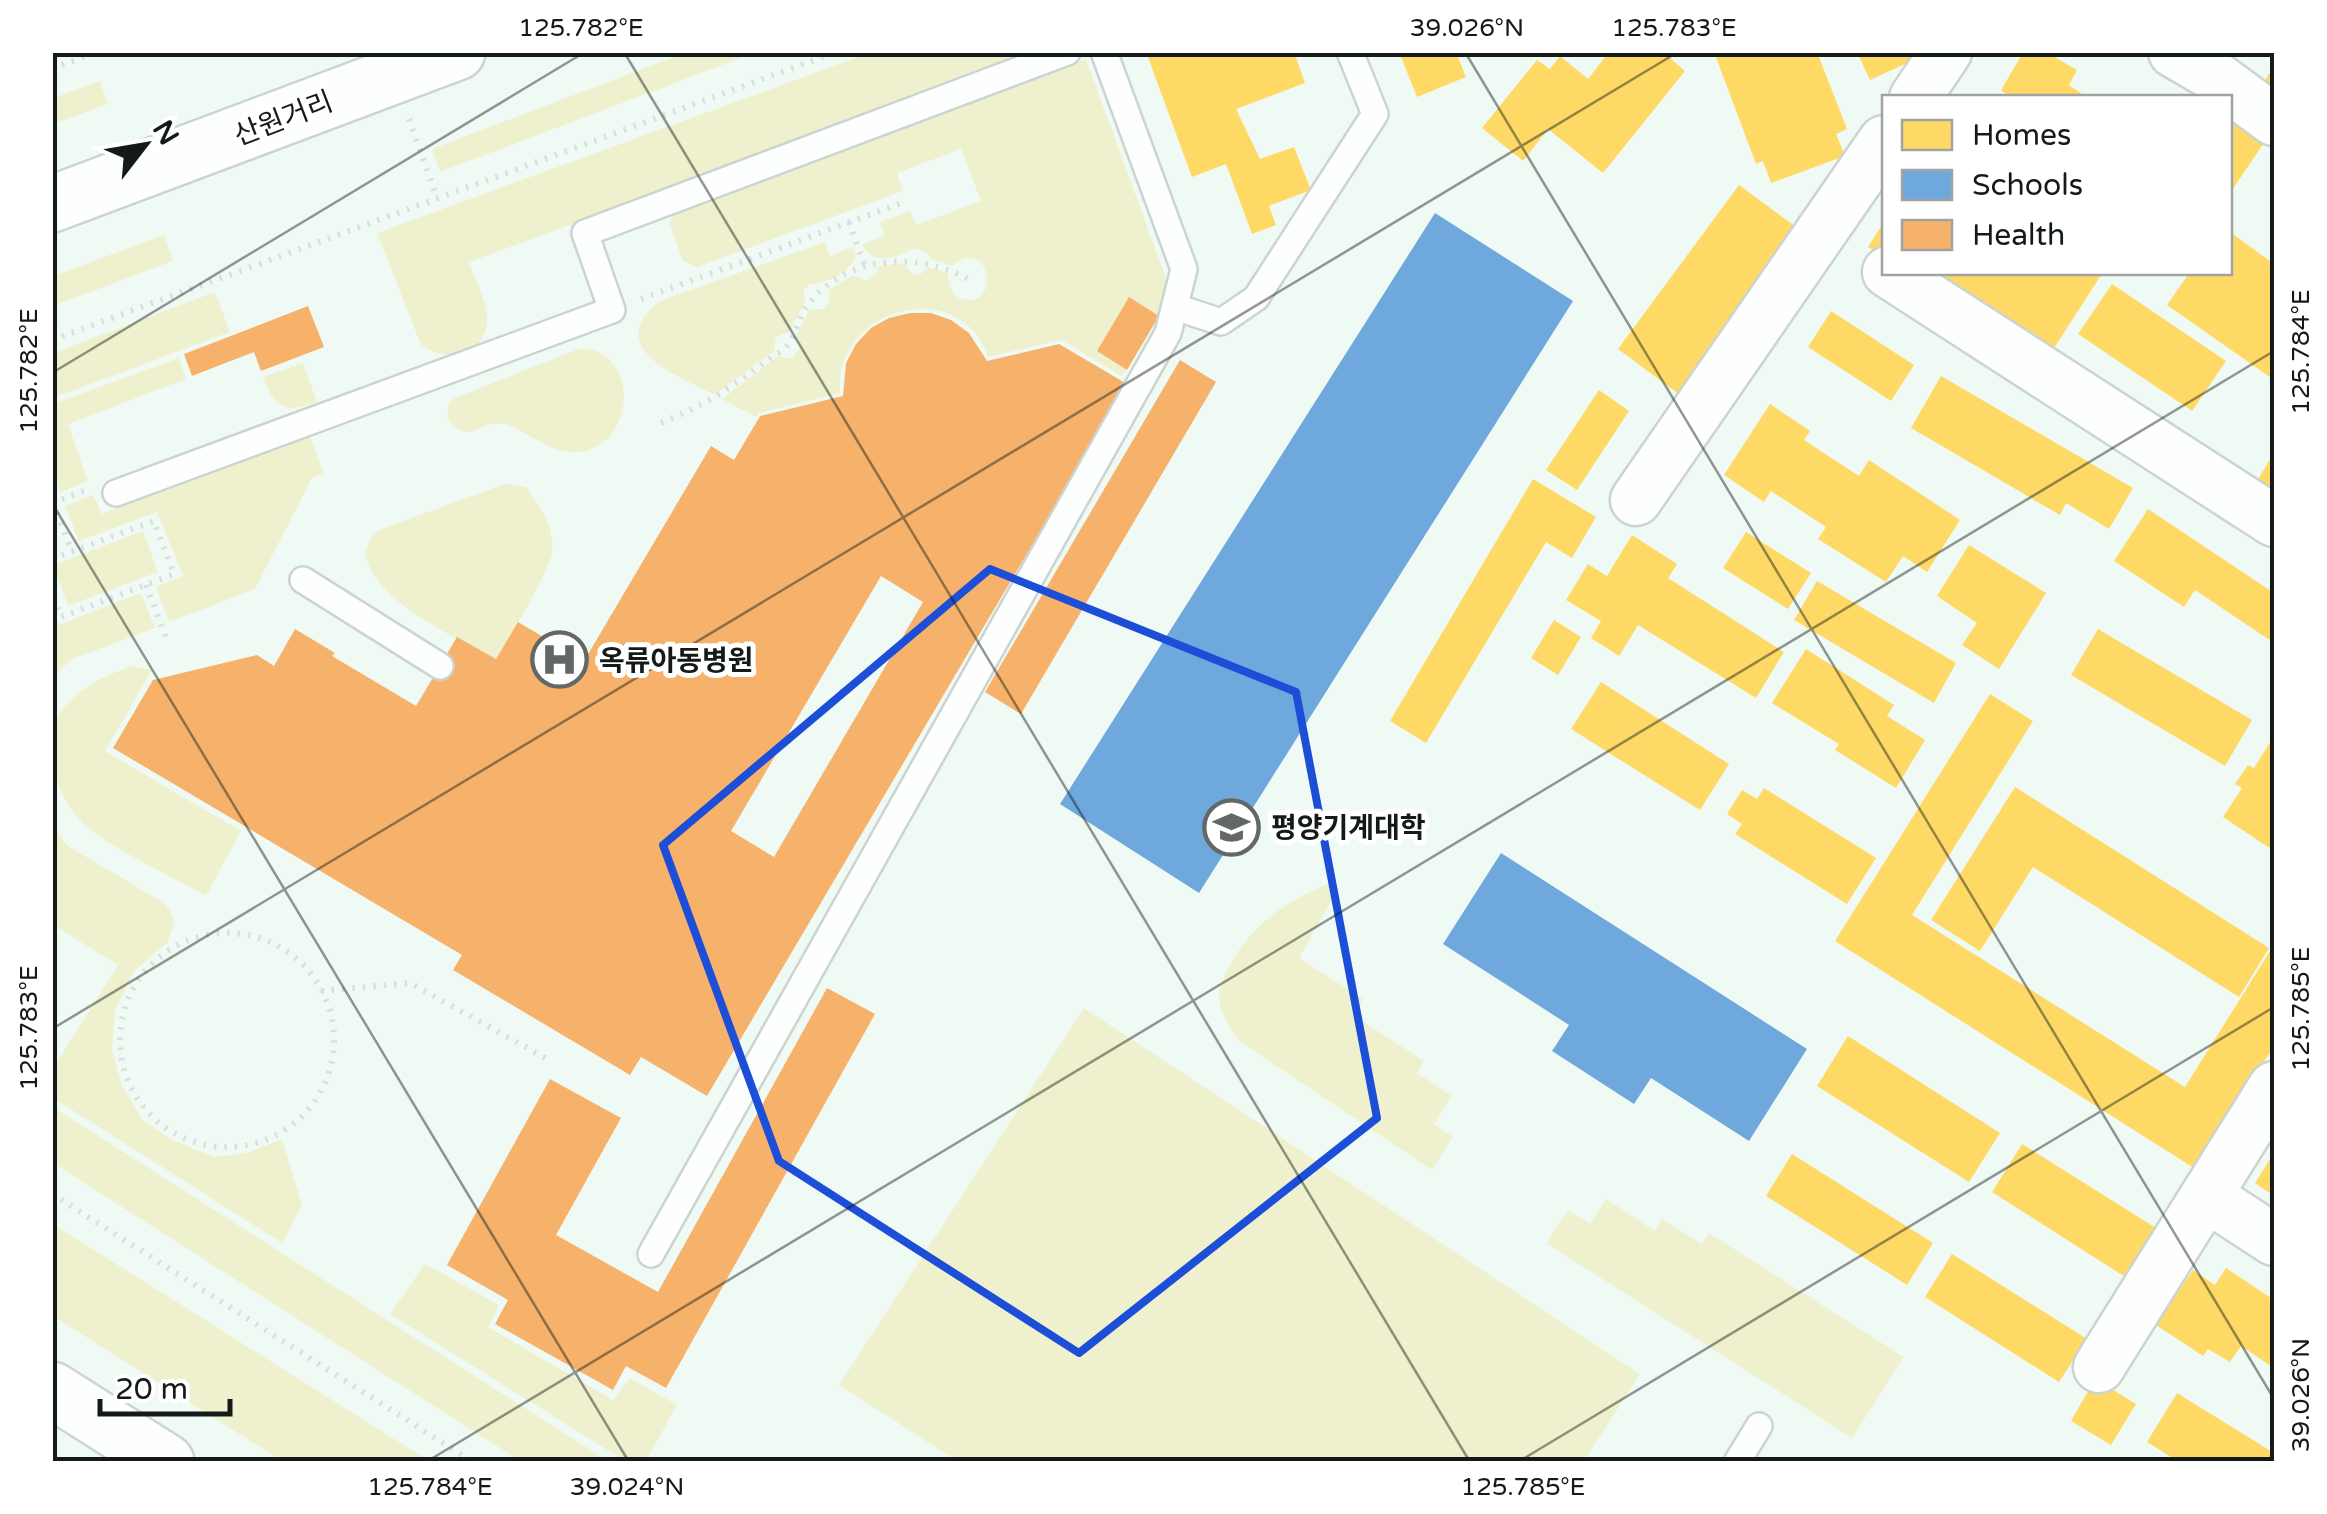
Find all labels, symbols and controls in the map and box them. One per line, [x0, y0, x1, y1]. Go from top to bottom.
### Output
text: 125.782°E [518, 13, 644, 43]
text: 39.026°N [1410, 13, 1524, 43]
text: 125.783°E [1611, 13, 1737, 43]
street label: 산원거리 [229, 85, 338, 153]
north arrow [95, 95, 195, 195]
legend [1882, 95, 2232, 275]
text: N [145, 114, 186, 151]
text: Homes [1972, 117, 2071, 154]
text: Schools [1972, 167, 2083, 204]
text: Health [1972, 217, 2065, 254]
text: 125.784°E [2286, 289, 2316, 415]
text: 125.782°E [14, 308, 44, 434]
hospital icon: 옥류아동병원 [530, 630, 590, 690]
place label: 옥류아동병원 [599, 644, 754, 678]
school or university icon: 평양기계대학 [1202, 797, 1262, 857]
place label: 평양기계대학 [1271, 811, 1426, 845]
text: 125.785°E [2286, 946, 2316, 1072]
text: 125.783°E [14, 965, 44, 1091]
text: 39.026°N [2286, 1338, 2316, 1452]
scale bar [100, 1354, 230, 1416]
text: 20 m [115, 1371, 188, 1408]
text: 125.784°E [367, 1472, 493, 1502]
text: 39.024°N [570, 1472, 684, 1502]
text: 125.785°E [1460, 1472, 1586, 1502]

